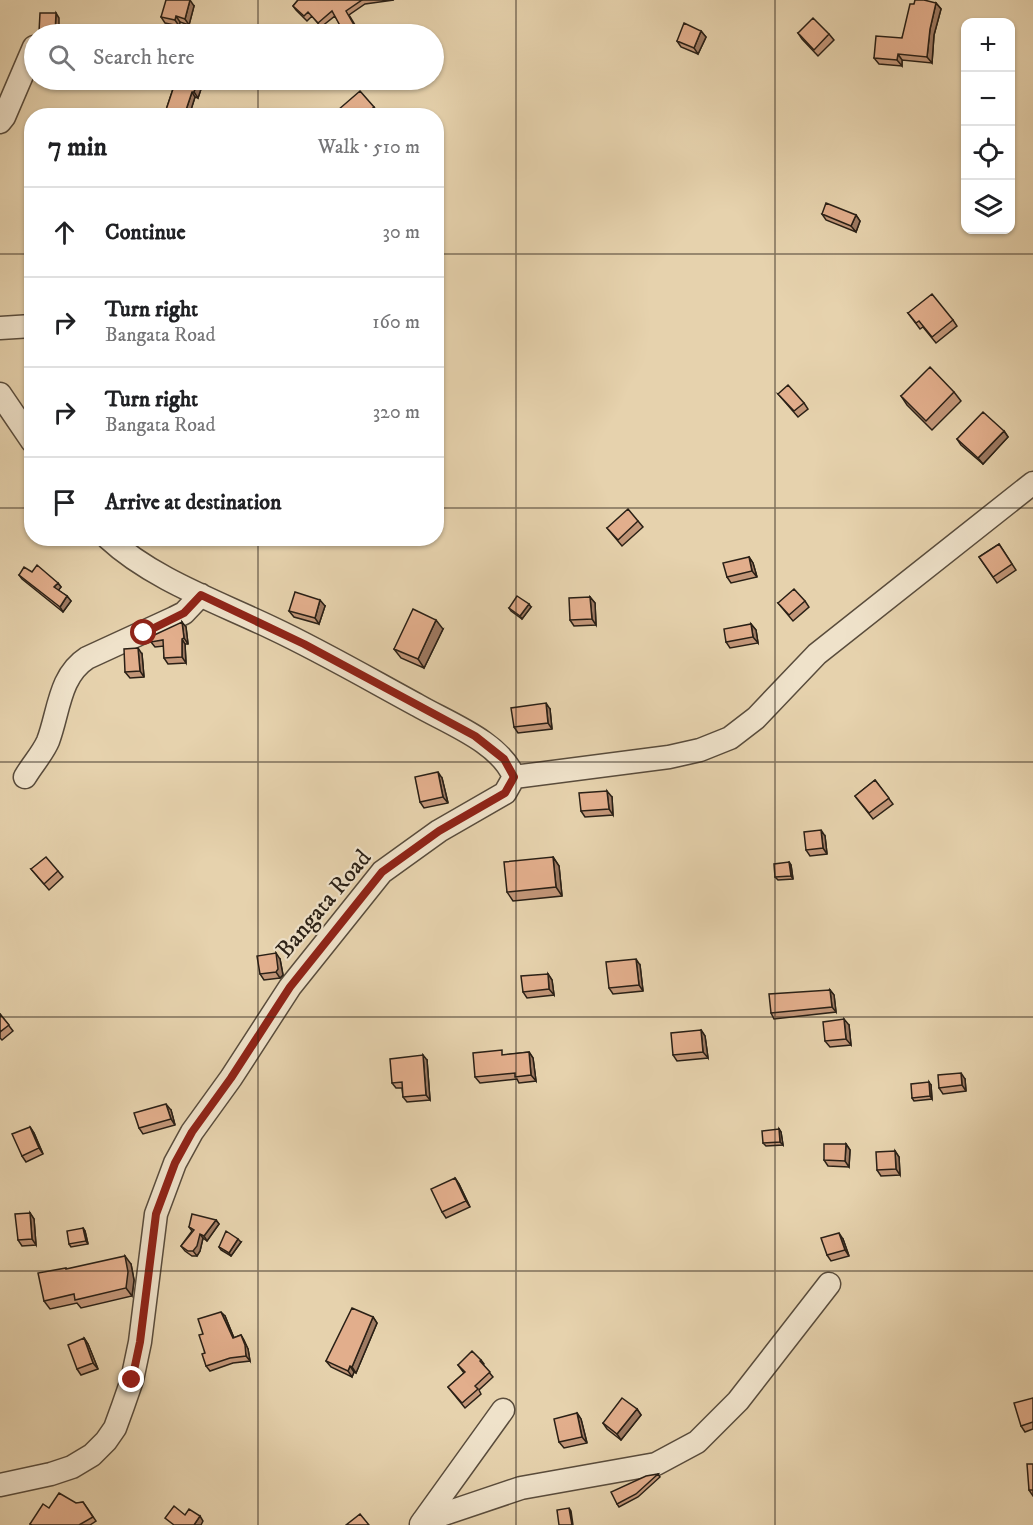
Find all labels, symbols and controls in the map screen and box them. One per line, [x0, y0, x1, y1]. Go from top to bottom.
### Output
map controls [961, 18, 1015, 234]
button: + [961, 18, 1015, 72]
search box [24, 24, 444, 90]
icon: search [45, 41, 78, 74]
text: Search here [93, 44, 195, 71]
button: − [961, 72, 1015, 126]
button: locate [961, 126, 1015, 180]
text: 7 min [48, 131, 107, 164]
text: Walk · 510 m [318, 135, 420, 160]
button: layers [961, 180, 1015, 234]
icon: ahead [48, 216, 81, 249]
text: Continue [105, 219, 186, 246]
text: 30 m [382, 220, 420, 245]
text: Turn right [105, 296, 198, 323]
icon: right [48, 306, 81, 339]
text: 160 m [372, 310, 420, 335]
text: Bangata Road [105, 323, 215, 348]
text: Turn right [105, 386, 198, 413]
icon: right [48, 396, 81, 429]
text: 320 m [373, 400, 420, 425]
text: Bangata Road [105, 413, 215, 438]
icon: arrive [48, 486, 81, 519]
text: Arrive at destination [105, 489, 282, 516]
route start [130, 619, 156, 645]
street label: Bangata Road [270, 844, 378, 964]
route end [118, 1366, 144, 1392]

